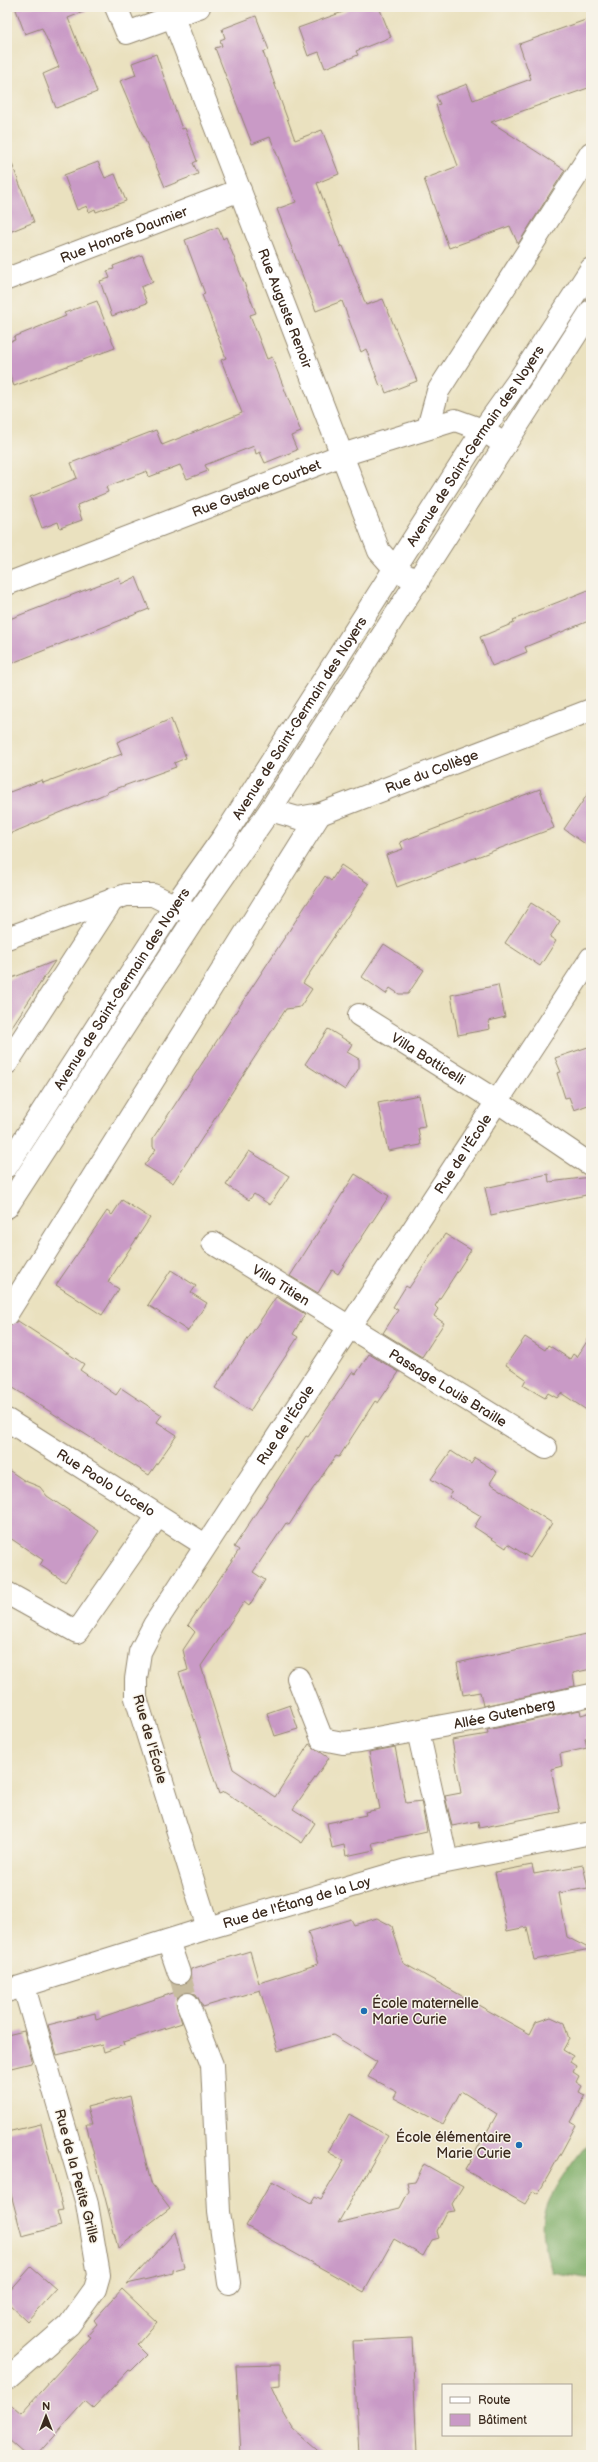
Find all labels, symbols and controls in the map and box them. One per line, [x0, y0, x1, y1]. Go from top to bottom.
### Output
street label: Rue Honoré Daumier [58, 202, 191, 266]
street label: Rue Auguste Renoir [254, 246, 317, 372]
street label: Avenue de Saint-Germain des Noyers [403, 342, 547, 549]
street label: Rue Gustave Courbet [189, 455, 324, 521]
street label: Avenue de Saint-Germain des Noyers [228, 613, 370, 823]
street label: Rue du Collège [383, 746, 481, 797]
street label: Avenue de Saint-Germain des Noyers [50, 884, 193, 1093]
street label: Villa Botticelli [388, 1029, 469, 1088]
street label: Rue de l'École [430, 1111, 495, 1197]
street label: Villa Titien [249, 1261, 313, 1309]
street label: Passage Louis Braille [386, 1345, 510, 1430]
street label: Rue de l'École [253, 1382, 317, 1468]
street label: Rue Paolo Uccelo [54, 1445, 158, 1520]
street label: Rue de l'École [129, 1692, 172, 1785]
street label: Allée Gutenberg [452, 1695, 556, 1732]
street label: Rue de l'Étang de la Loy [221, 1872, 373, 1932]
place label: École maternelle Marie Curie [372, 1994, 479, 2028]
marker: École maternelle Marie Curie [359, 2006, 369, 2016]
street label: Rue de la Petite Grille [51, 2107, 103, 2245]
place label: École élémentaire Marie Curie [396, 2128, 511, 2162]
marker: École élémentaire Marie Curie [514, 2140, 524, 2150]
legend [442, 2384, 572, 2436]
text: Route [478, 2393, 510, 2408]
north arrow [26, 2396, 66, 2436]
text: N [42, 2400, 50, 2413]
text: Bâtiment [478, 2413, 527, 2428]

